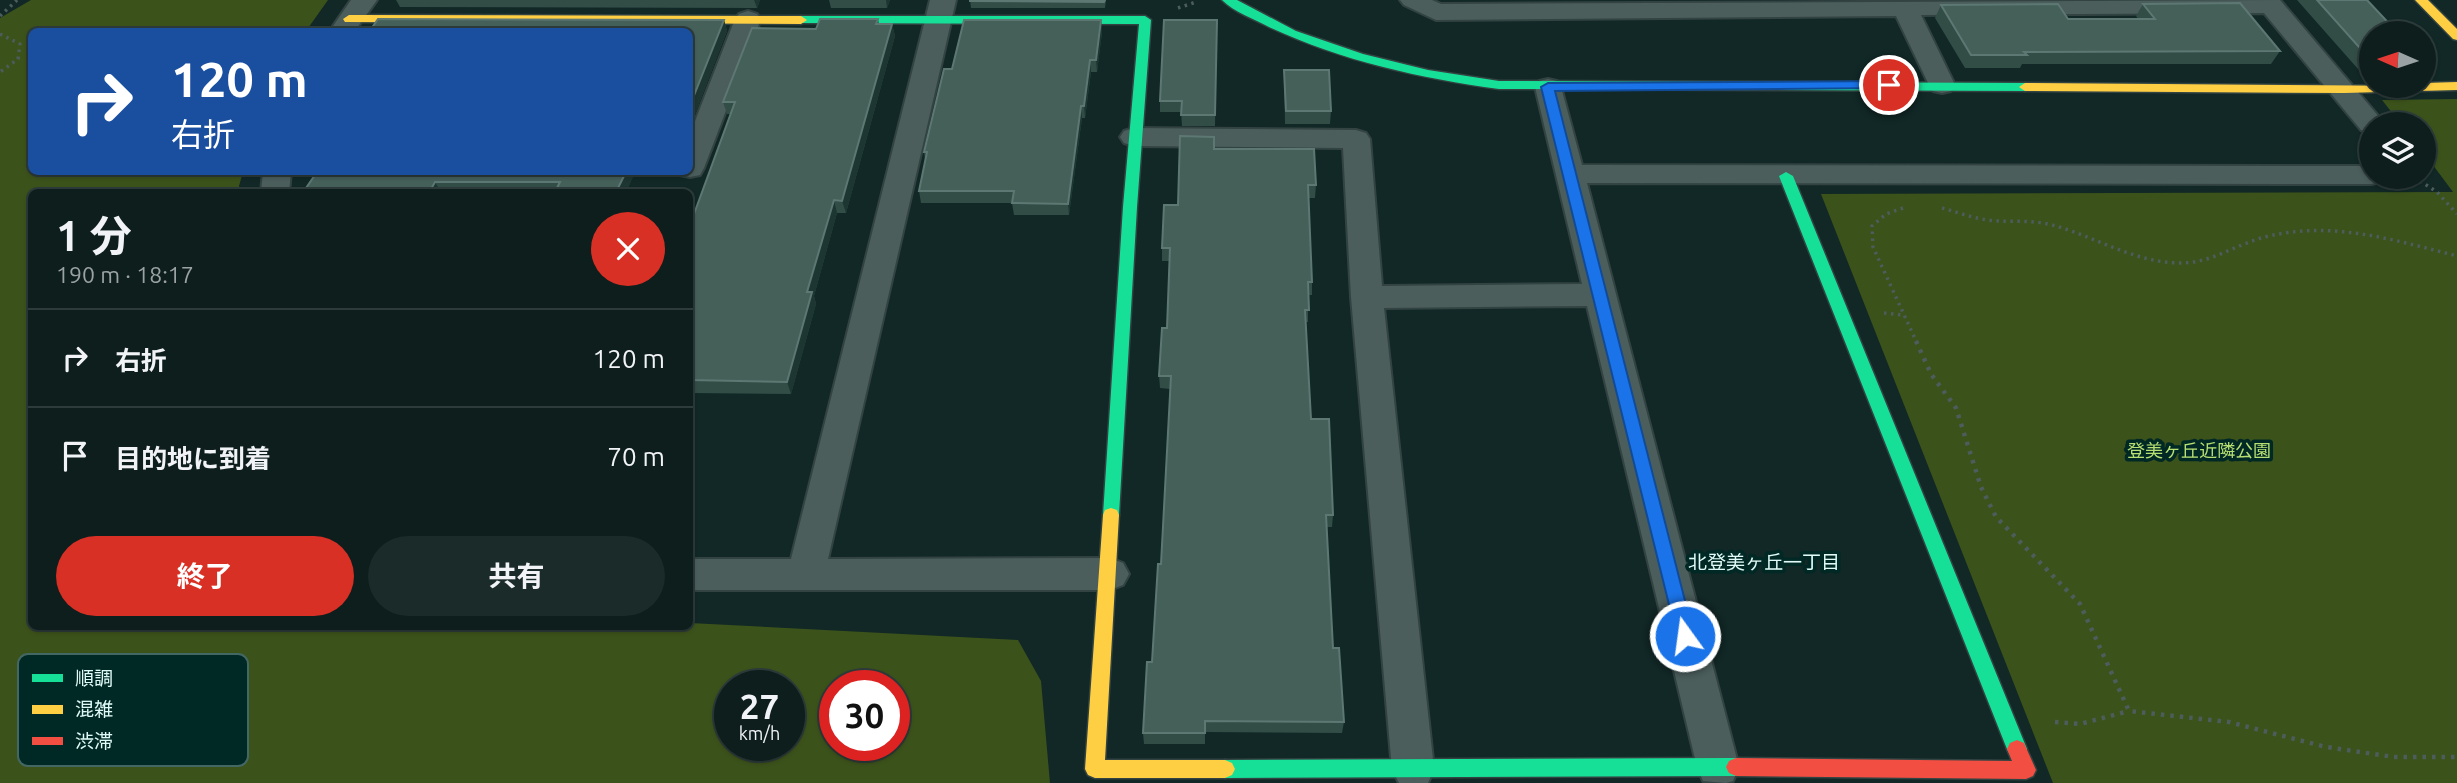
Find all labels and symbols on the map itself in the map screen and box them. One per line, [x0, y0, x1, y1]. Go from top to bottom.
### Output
north arrow [2359, 21, 2436, 98]
pin [1859, 55, 1919, 115]
park label: 登美ヶ丘近隣公園 [2127, 440, 2271, 460]
district label: 北登美ヶ丘一丁目 [1688, 551, 1840, 573]
position arrow [1648, 599, 1722, 673]
legend [18, 654, 248, 766]
text: 順調 [75, 667, 113, 689]
speed limit sign: 30 [819, 670, 910, 761]
text: 混雑 [75, 698, 113, 720]
text: 渋滞 [75, 730, 113, 752]

